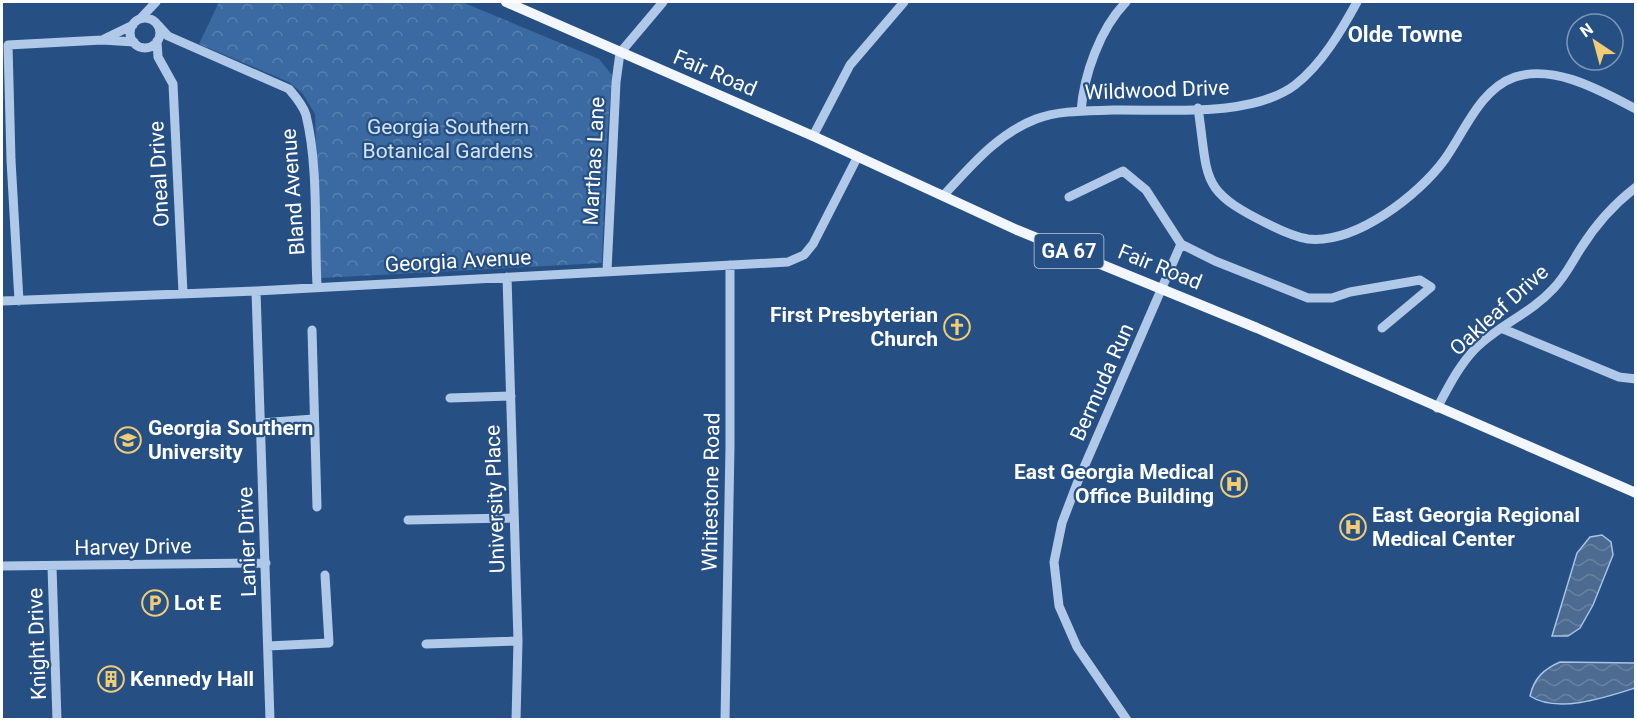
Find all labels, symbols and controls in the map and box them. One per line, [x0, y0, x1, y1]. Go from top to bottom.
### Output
north arrow [1565, 12, 1625, 72]
text: N [1576, 19, 1597, 41]
district label: Olde Towne [1348, 22, 1462, 47]
street label: Fair Road [670, 45, 760, 101]
street label: Wildwood Drive [1084, 75, 1230, 105]
street label: Marthas Lane [579, 96, 609, 226]
park label: Georgia Southern Botanical Gardens [363, 115, 533, 163]
street label: Oneal Drive [144, 120, 174, 228]
street label: Bland Avenue [277, 128, 309, 256]
road number: GA 67 [1034, 234, 1104, 268]
street label: Fair Road [1115, 239, 1205, 295]
street label: Georgia Avenue [384, 245, 532, 277]
street label: Oakleaf Drive [1445, 260, 1553, 360]
place label: First Presbyterian Church [770, 303, 938, 351]
church icon: First Presbyterian Church [942, 312, 972, 342]
street label: Bermuda Run [1065, 320, 1139, 444]
street label: Whitestone Road [698, 412, 724, 572]
place label: Georgia Southern University [148, 416, 313, 464]
street label: University Place [480, 424, 510, 574]
school or university icon: Georgia Southern University [113, 425, 143, 455]
place label: East Georgia Medical Office Building [1014, 460, 1214, 508]
hospital icon: East Georgia Medical Office Building [1219, 469, 1249, 499]
street label: Lanier Drive [233, 487, 261, 597]
place label: East Georgia Regional Medical Center [1372, 503, 1580, 551]
hospital icon: East Georgia Regional Medical Center [1338, 512, 1368, 542]
street label: Harvey Drive [74, 534, 192, 560]
street label: Knight Drive [23, 587, 51, 701]
parking icon: Lot E [140, 588, 170, 618]
place label: Lot E [174, 591, 222, 615]
building icon: Kennedy Hall [96, 664, 126, 694]
place label: Kennedy Hall [130, 667, 254, 691]

